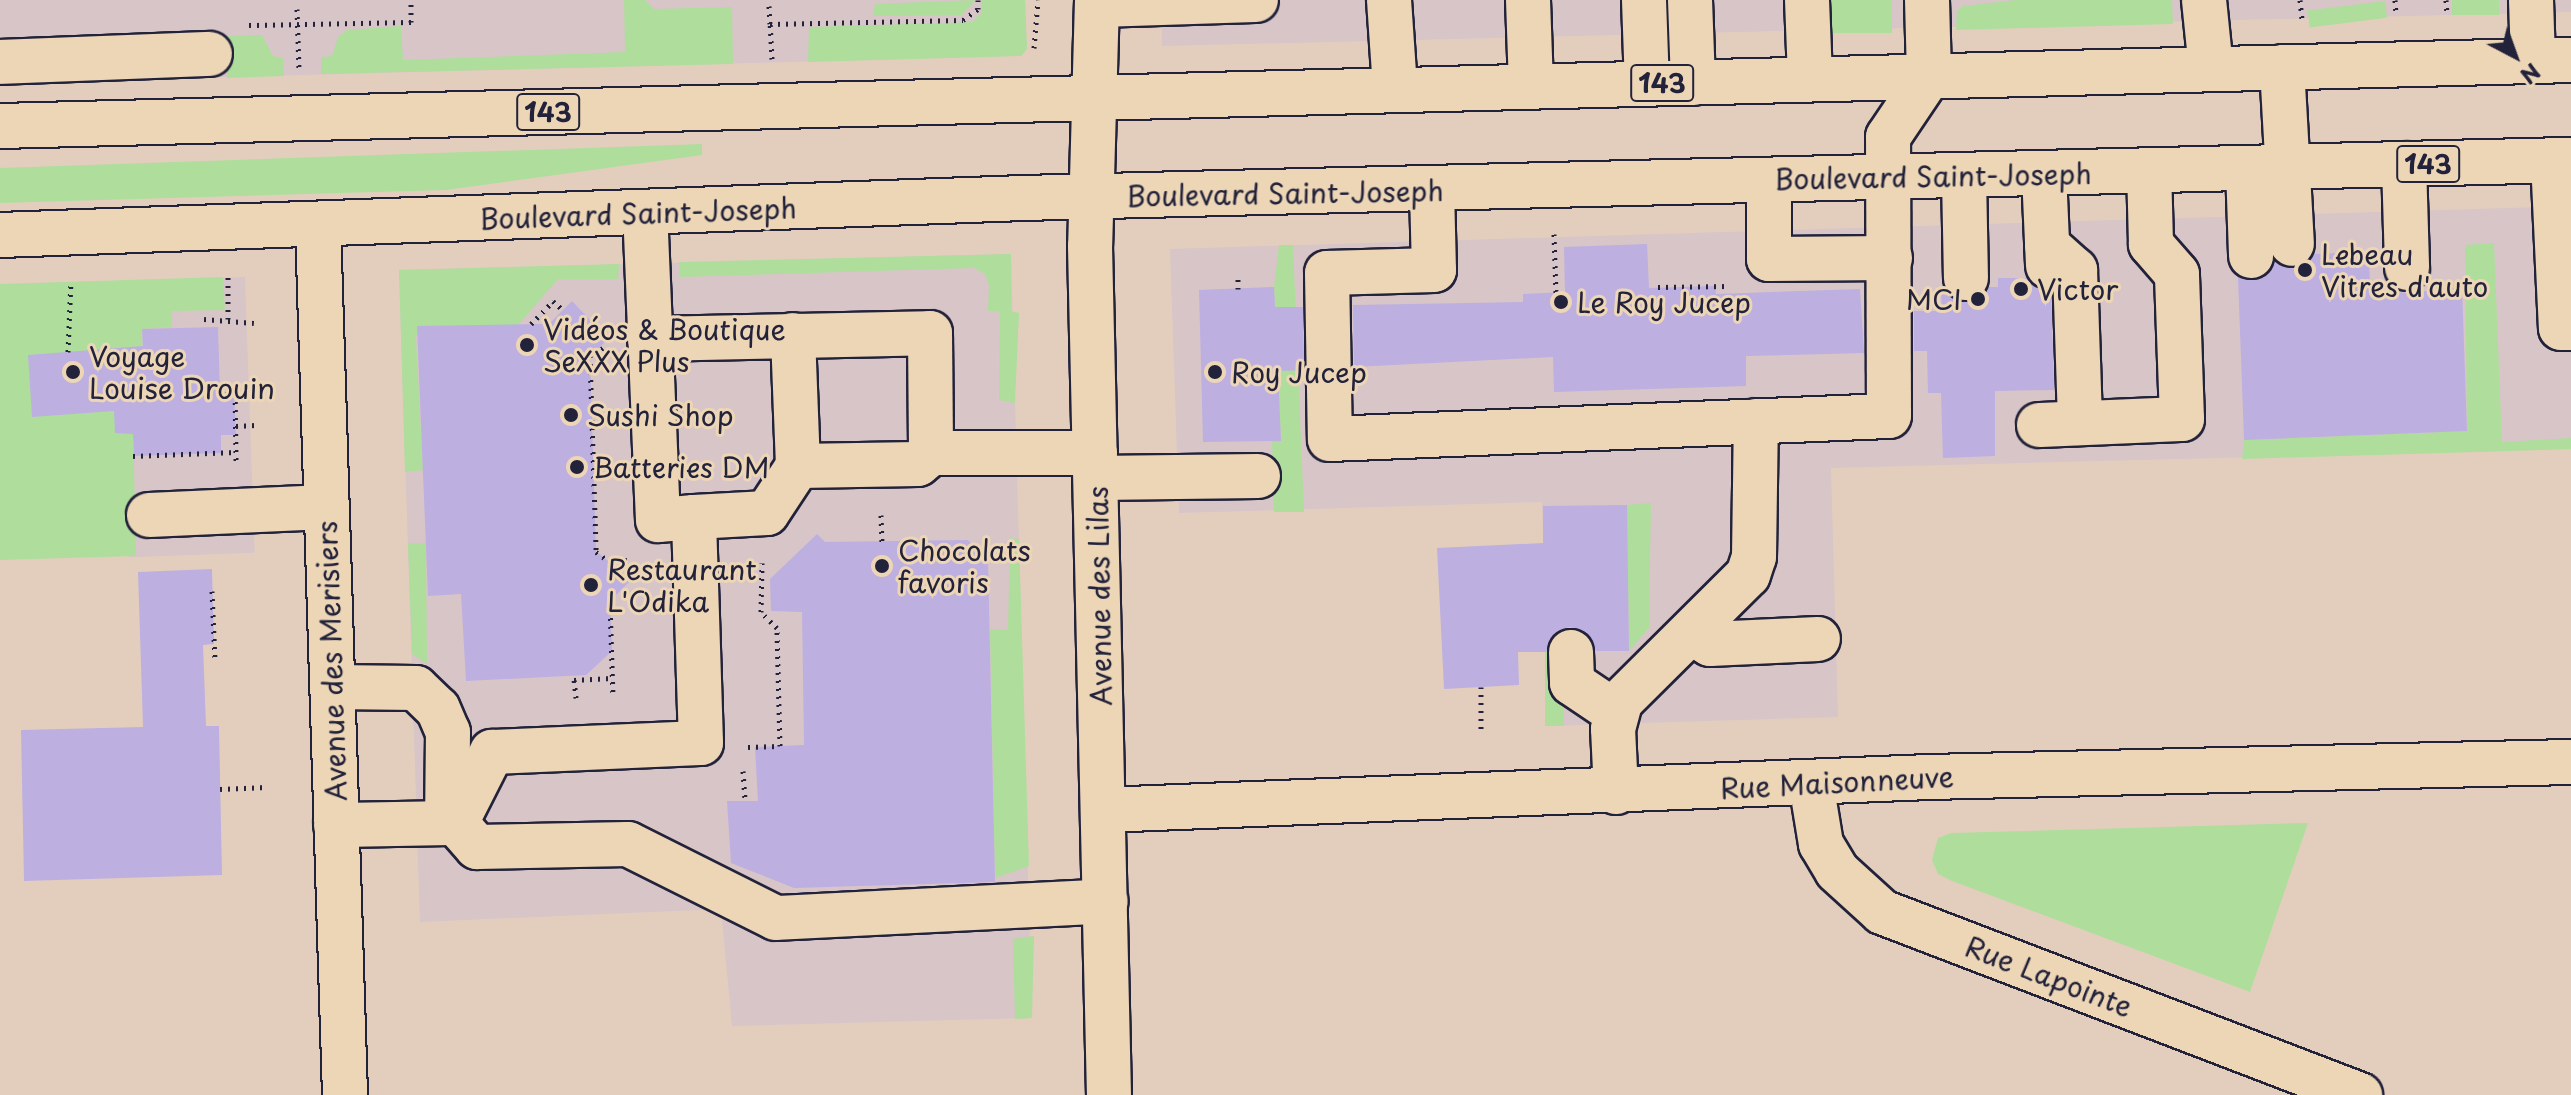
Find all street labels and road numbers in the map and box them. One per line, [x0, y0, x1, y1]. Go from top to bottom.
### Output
road number: 143 [1630, 61, 1694, 105]
road number: 143 [516, 90, 580, 134]
road number: 143 [2396, 142, 2460, 186]
street label: Boulevard Saint-Joseph [1774, 156, 2092, 196]
street label: Boulevard Saint-Joseph [1126, 173, 1444, 213]
street label: Boulevard Saint-Joseph [478, 191, 798, 235]
street label: Avenue des Lilas [1080, 487, 1118, 705]
street label: Avenue des Merisiers [309, 520, 353, 802]
street label: Rue Maisonneuve [1718, 759, 1956, 805]
street label: Rue Lapointe [1960, 928, 2138, 1024]

